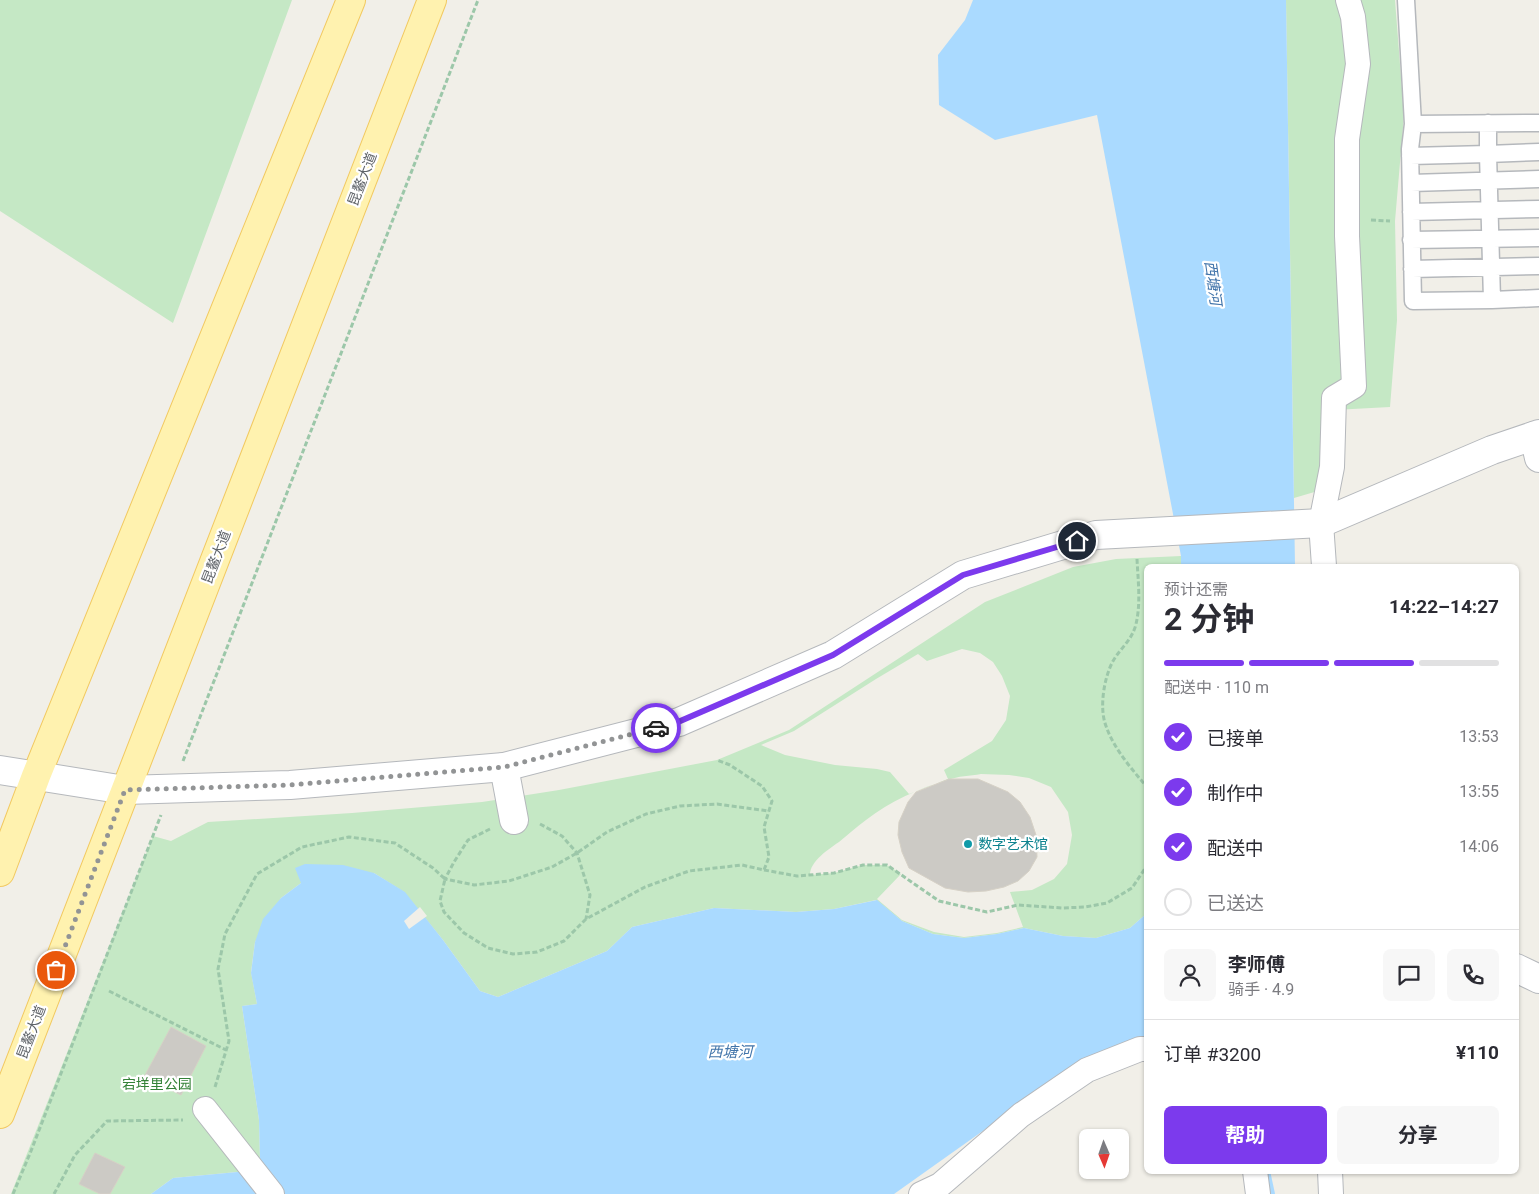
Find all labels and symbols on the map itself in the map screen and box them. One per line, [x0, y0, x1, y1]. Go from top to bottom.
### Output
street label: 昆鳌大道 [344, 150, 380, 208]
water label: 西塘河 [1201, 259, 1225, 309]
pin [1056, 520, 1098, 562]
street label: 昆鳌大道 [198, 528, 234, 586]
courier [631, 703, 681, 753]
place label: 数字艺术馆 [978, 836, 1048, 852]
marker: 数字艺术馆 [962, 838, 974, 850]
pin [35, 949, 77, 991]
street label: 昆鳌大道 [13, 1003, 49, 1061]
water label: 西塘河 [707, 1043, 755, 1061]
park label: 宕垟里公园 [122, 1076, 192, 1092]
north arrow [1079, 1129, 1129, 1179]

